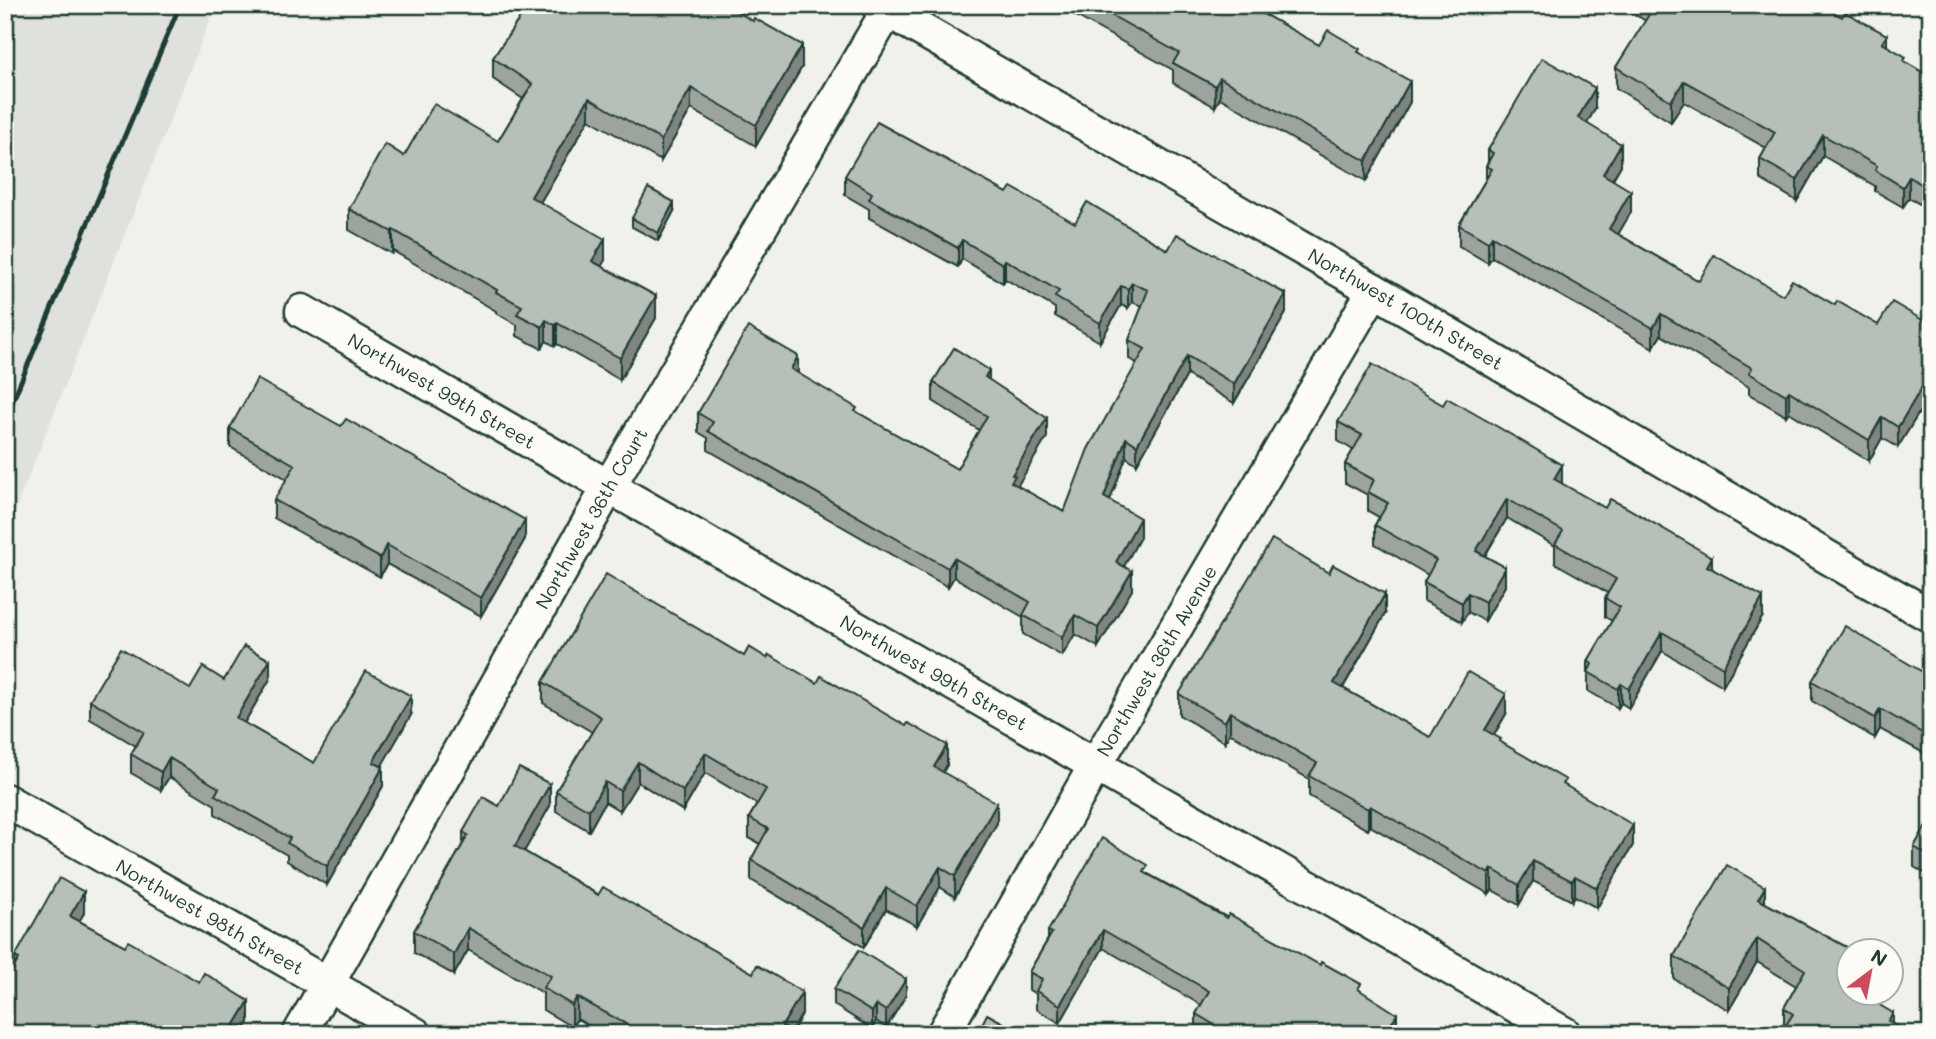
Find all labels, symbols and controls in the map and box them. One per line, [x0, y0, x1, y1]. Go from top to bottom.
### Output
street label: Northwest 100th Street [1304, 242, 1508, 375]
street label: Northwest 99th Street [344, 327, 540, 454]
street label: Northwest 36th Court [529, 423, 653, 613]
street label: Northwest 36th Avenue [1090, 560, 1222, 761]
street label: Northwest 99th Street [836, 609, 1032, 736]
street label: Northwest 98th Street [112, 853, 309, 980]
north arrow [1834, 937, 1904, 1007]
text: N [1867, 943, 1892, 972]

